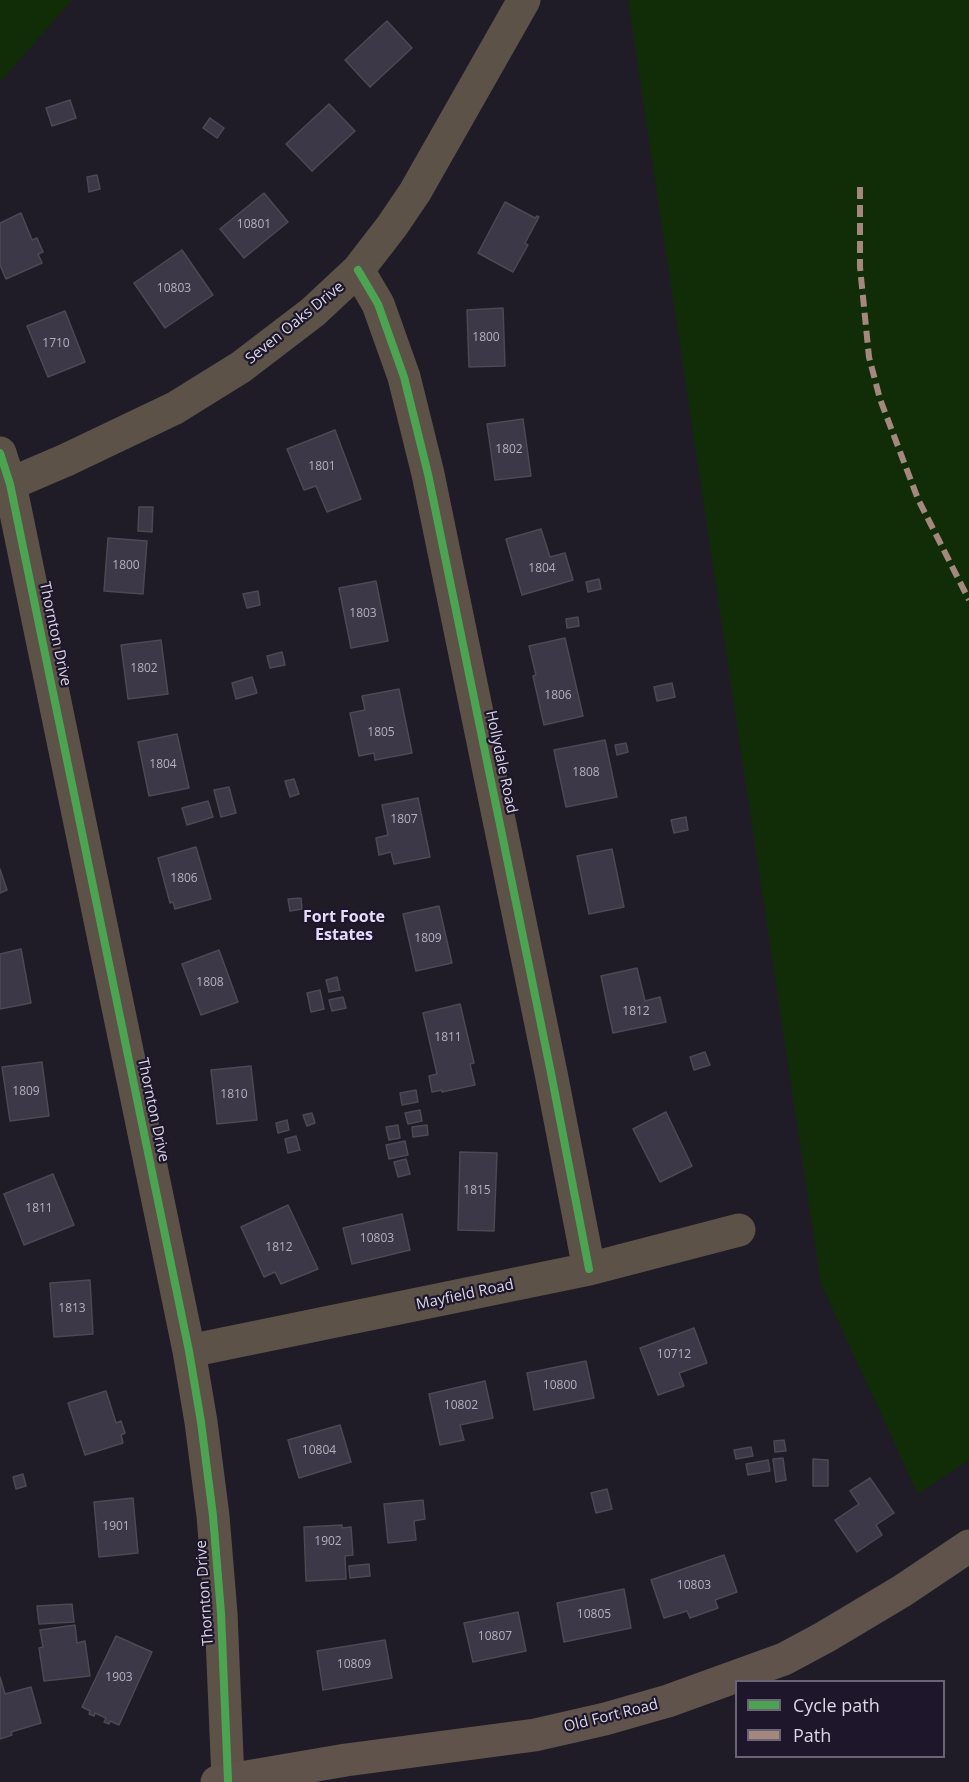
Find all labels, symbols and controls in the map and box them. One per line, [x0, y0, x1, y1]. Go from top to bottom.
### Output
house number: 10801 [237, 218, 271, 232]
street label: Seven Oaks Drive [242, 278, 348, 368]
house number: 10803 [157, 282, 191, 296]
house number: 1800 [472, 331, 500, 345]
house number: 1710 [42, 337, 70, 351]
house number: 1802 [495, 443, 523, 457]
house number: 1801 [308, 460, 336, 474]
house number: 1800 [112, 559, 140, 573]
house number: 1804 [528, 562, 556, 576]
street label: Thornton Drive [35, 580, 75, 688]
house number: 1803 [349, 607, 377, 621]
house number: 1802 [130, 662, 158, 676]
house number: 1806 [544, 689, 572, 703]
street label: Hollydale Road [481, 709, 521, 815]
house number: 1805 [367, 726, 395, 740]
house number: 1804 [149, 758, 177, 772]
house number: 1808 [572, 766, 600, 780]
house number: 1807 [390, 813, 418, 827]
house number: 1806 [170, 872, 198, 886]
district label: Fort Foote Estates [303, 907, 385, 945]
house number: 1809 [414, 932, 442, 946]
house number: 1808 [196, 976, 224, 990]
house number: 1812 [622, 1005, 650, 1019]
house number: 1811 [434, 1031, 462, 1045]
street label: Thornton Drive [133, 1056, 173, 1164]
house number: 1809 [12, 1085, 40, 1099]
house number: 1810 [220, 1088, 248, 1102]
house number: 1815 [463, 1184, 491, 1198]
house number: 1811 [25, 1202, 53, 1216]
house number: 10803 [360, 1232, 394, 1246]
house number: 1812 [265, 1241, 293, 1255]
street label: Mayfield Road [415, 1276, 515, 1314]
house number: 1813 [58, 1302, 86, 1316]
house number: 10712 [657, 1348, 691, 1362]
house number: 10800 [543, 1379, 577, 1393]
house number: 10802 [444, 1399, 478, 1413]
house number: 10804 [302, 1444, 336, 1458]
house number: 1901 [102, 1520, 130, 1534]
house number: 1902 [314, 1535, 342, 1549]
street label: Thornton Drive [192, 1540, 218, 1646]
house number: 10803 [677, 1579, 711, 1593]
house number: 10805 [577, 1608, 611, 1622]
house number: 10807 [478, 1630, 512, 1644]
house number: 10809 [337, 1658, 371, 1672]
house number: 1903 [105, 1671, 133, 1685]
legend [735, 1680, 945, 1758]
text: Cycle path [793, 1693, 880, 1717]
street label: Old Fort Road [562, 1696, 660, 1736]
text: Path [793, 1723, 831, 1747]

